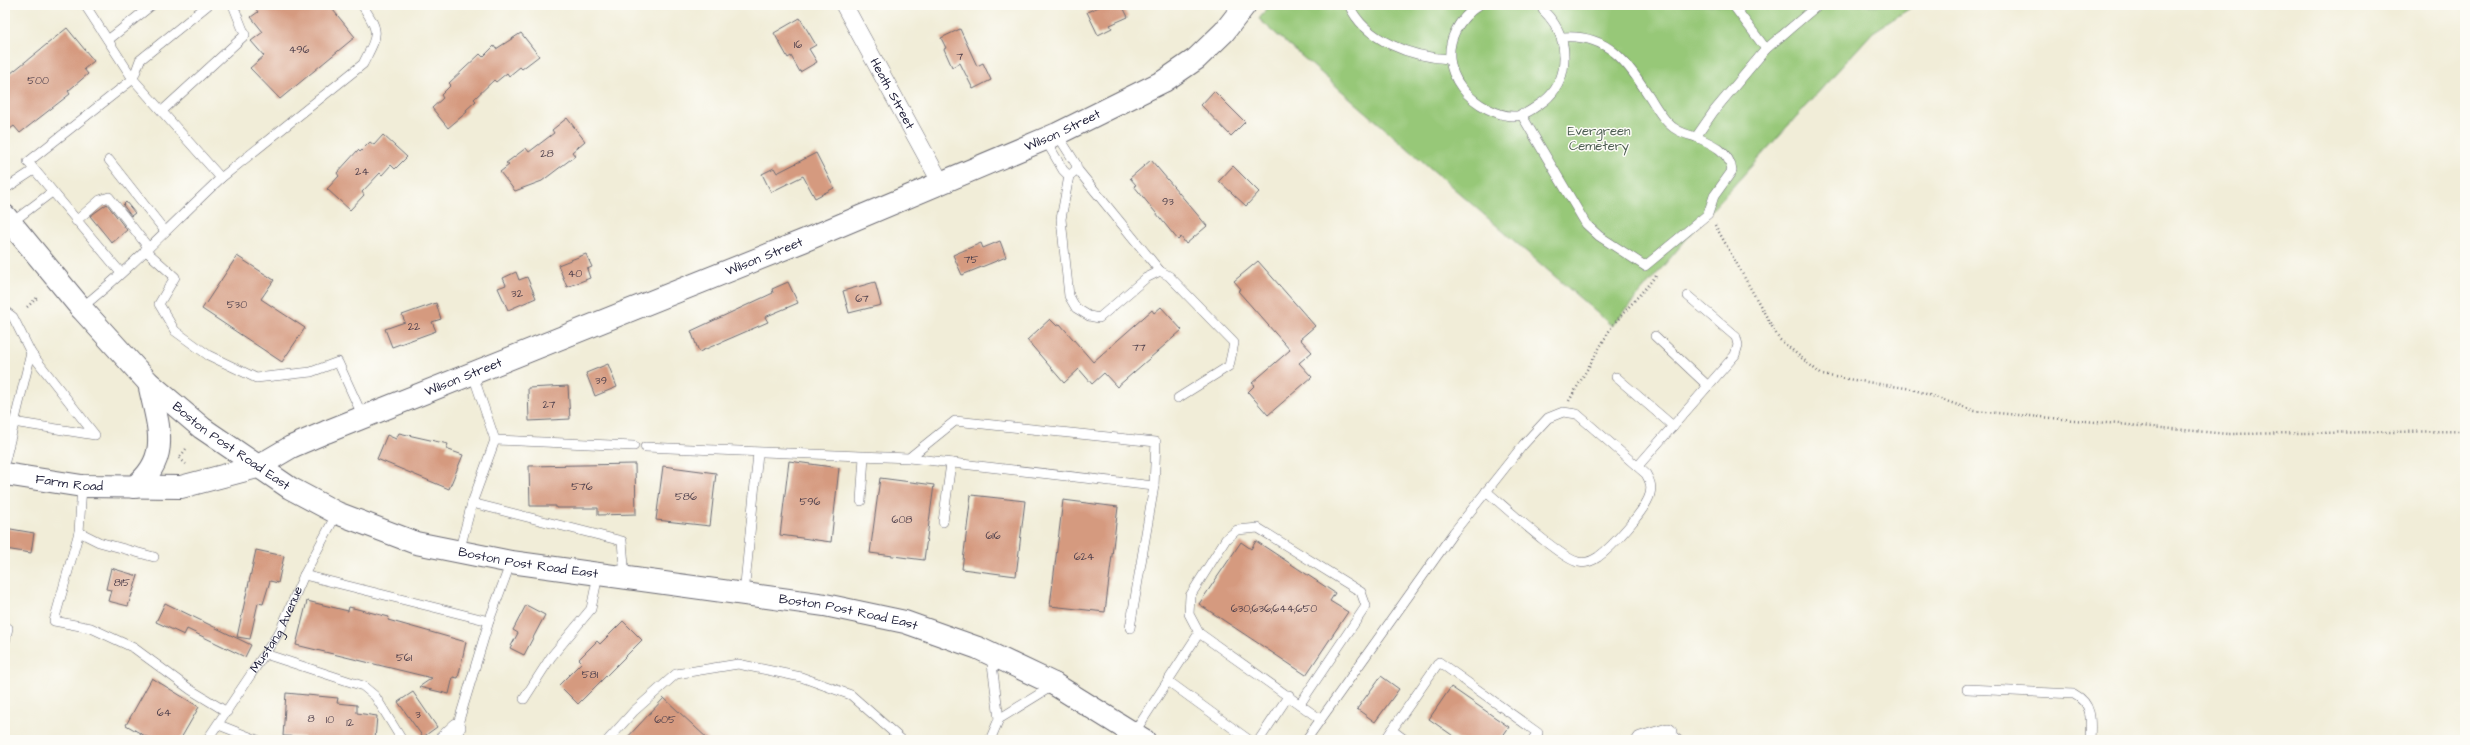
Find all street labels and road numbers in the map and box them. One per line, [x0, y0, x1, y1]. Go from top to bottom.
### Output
street label: Heath Street [866, 55, 919, 133]
street label: Wilson Street [1022, 105, 1104, 156]
street label: Wilson Street [723, 233, 806, 280]
street label: Wilson Street [422, 353, 505, 401]
street label: Boston Post Road East [168, 398, 294, 495]
street label: Farm Road [34, 470, 104, 495]
street label: Boston Post Road East [457, 543, 600, 583]
street label: Mustang Avenue [246, 583, 307, 676]
street label: Boston Post Road East [778, 590, 921, 635]

